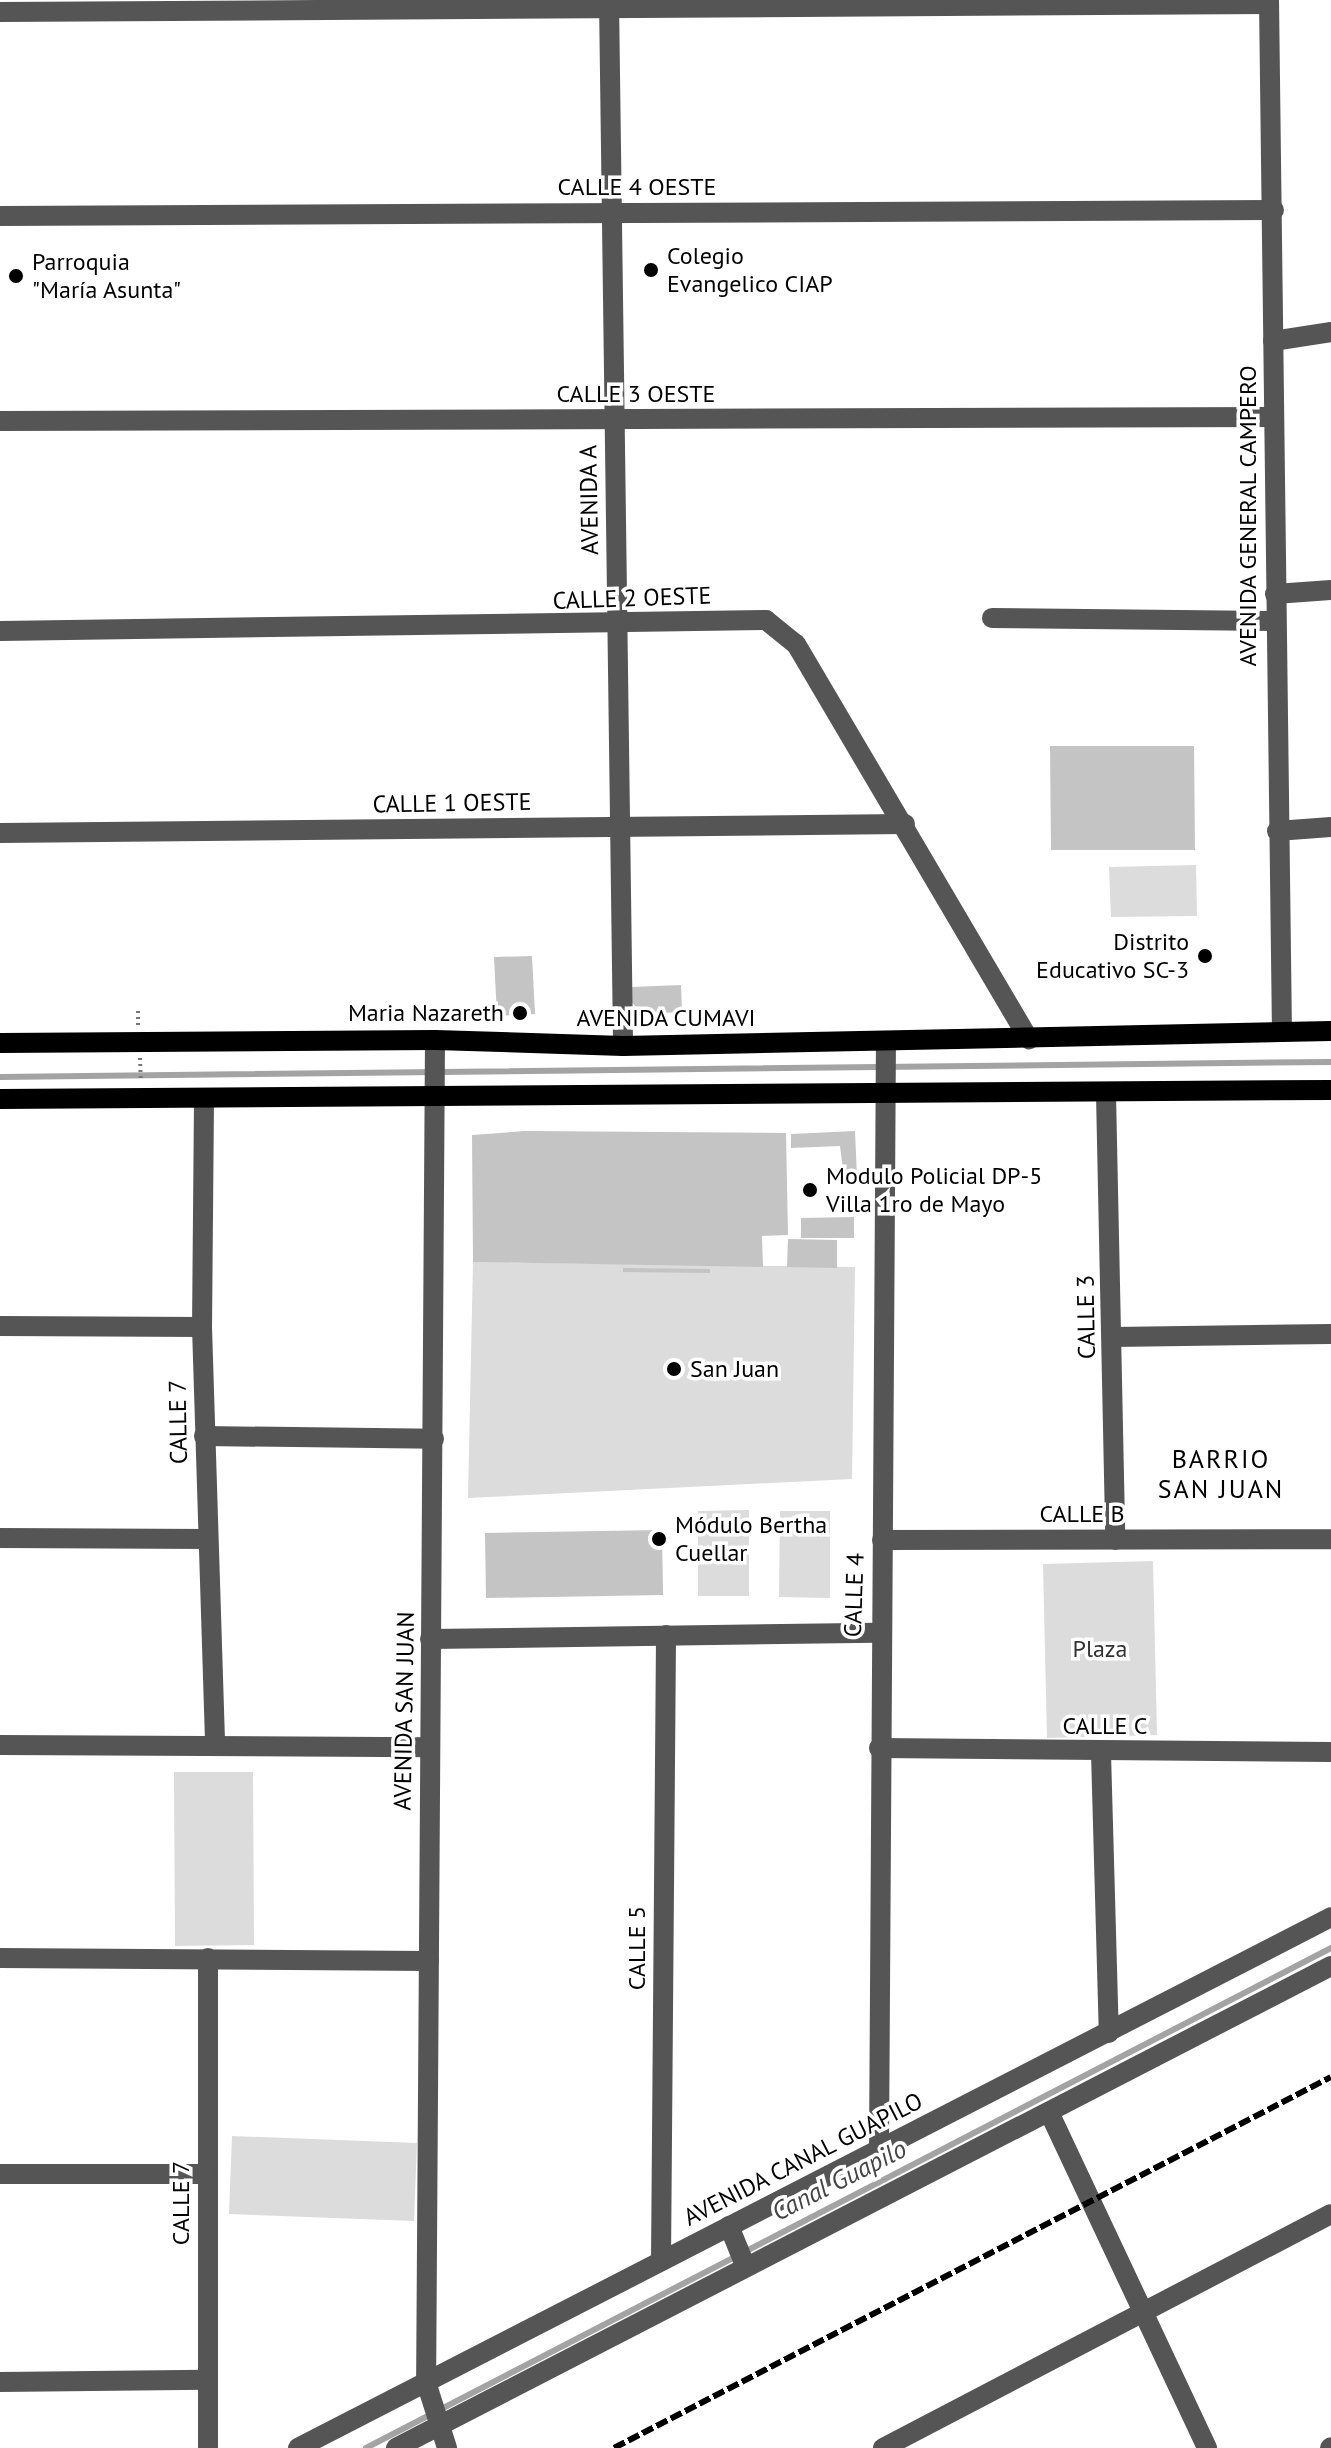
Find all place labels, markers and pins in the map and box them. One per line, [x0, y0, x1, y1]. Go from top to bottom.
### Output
place label: Colegio Evangelico CIAP [667, 242, 833, 298]
place label: Parroquia "María Asunta" [32, 248, 182, 304]
marker: Colegio Evangelico CIAP [642, 261, 660, 279]
marker: Parroquia "María Asunta" [7, 267, 25, 285]
place label: Distrito Educativo SC-3 [1036, 928, 1189, 984]
marker: Distrito Educativo SC-3 [1196, 947, 1214, 965]
place label: Maria Nazareth [348, 999, 504, 1027]
marker: Maria Nazareth [511, 1004, 529, 1022]
place label: Modulo Policial DP-5 Villa 1ro de Mayo [826, 1162, 1042, 1218]
marker: Modulo Policial DP-5 Villa 1ro de Mayo [801, 1181, 819, 1199]
place label: San Juan [690, 1355, 779, 1383]
marker: San Juan [665, 1360, 683, 1378]
place label: Módulo Bertha Cuellar [675, 1511, 827, 1567]
marker: Módulo Bertha Cuellar [650, 1530, 668, 1548]

